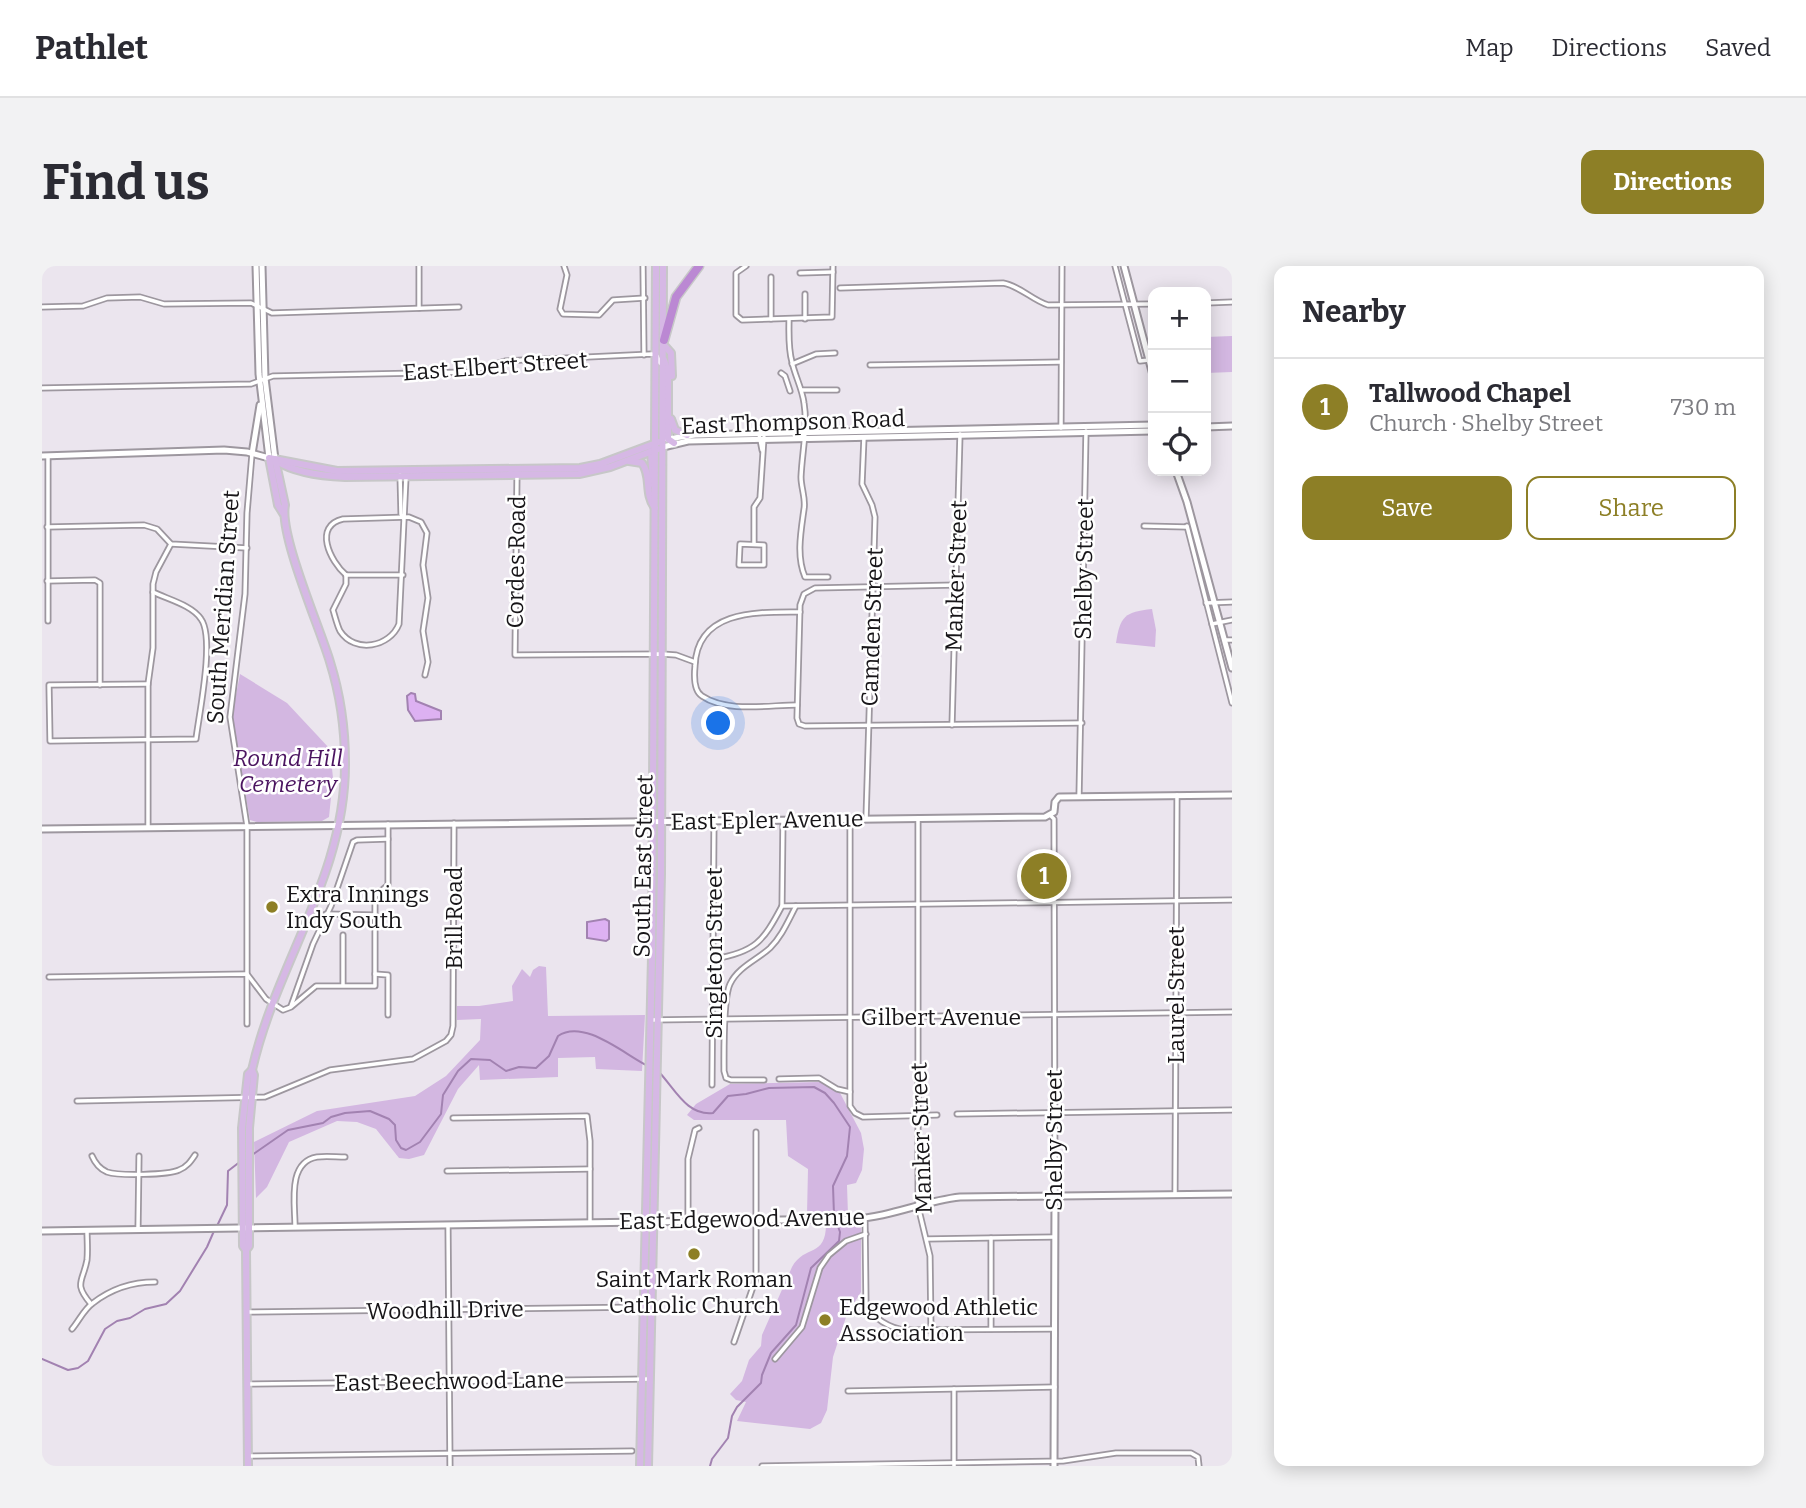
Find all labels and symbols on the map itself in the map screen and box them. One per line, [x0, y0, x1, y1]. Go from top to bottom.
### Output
street label: East Elbert Street [402, 346, 588, 386]
street label: East Thompson Road [680, 404, 906, 440]
street label: South Meridian Street [201, 489, 245, 725]
street label: Cordes Road [501, 495, 531, 629]
street label: Shelby Street [1069, 498, 1099, 640]
street label: Manker Street [939, 500, 973, 652]
street label: Camden Street [855, 547, 889, 707]
your location [701, 706, 735, 740]
park label: Round Hill Cemetery [233, 744, 343, 798]
street label: South East Street [627, 774, 659, 958]
street label: East Epler Avenue [670, 804, 864, 836]
pin: 1 [1021, 850, 1067, 902]
street label: Brill Road [440, 866, 468, 970]
street label: Singleton Street [700, 867, 728, 1039]
place label: Extra Innings Indy South [286, 880, 429, 934]
marker: Extra Innings Indy South [264, 899, 280, 915]
street label: Laurel Street [1162, 926, 1190, 1064]
street label: Gilbert Avenue [861, 1003, 1021, 1031]
street label: Manker Street [904, 1062, 938, 1214]
street label: Shelby Street [1040, 1069, 1068, 1211]
street label: East Edgewood Avenue [619, 1203, 865, 1235]
marker: Saint Mark Roman Catholic Church [686, 1246, 702, 1262]
place label: Saint Mark Roman Catholic Church [595, 1265, 793, 1319]
place label: Edgewood Athletic Association [839, 1293, 1038, 1347]
street label: Woodhill Drive [366, 1295, 524, 1325]
marker: Edgewood Athletic Association [817, 1312, 833, 1328]
street label: East Beechwood Lane [334, 1365, 564, 1397]

